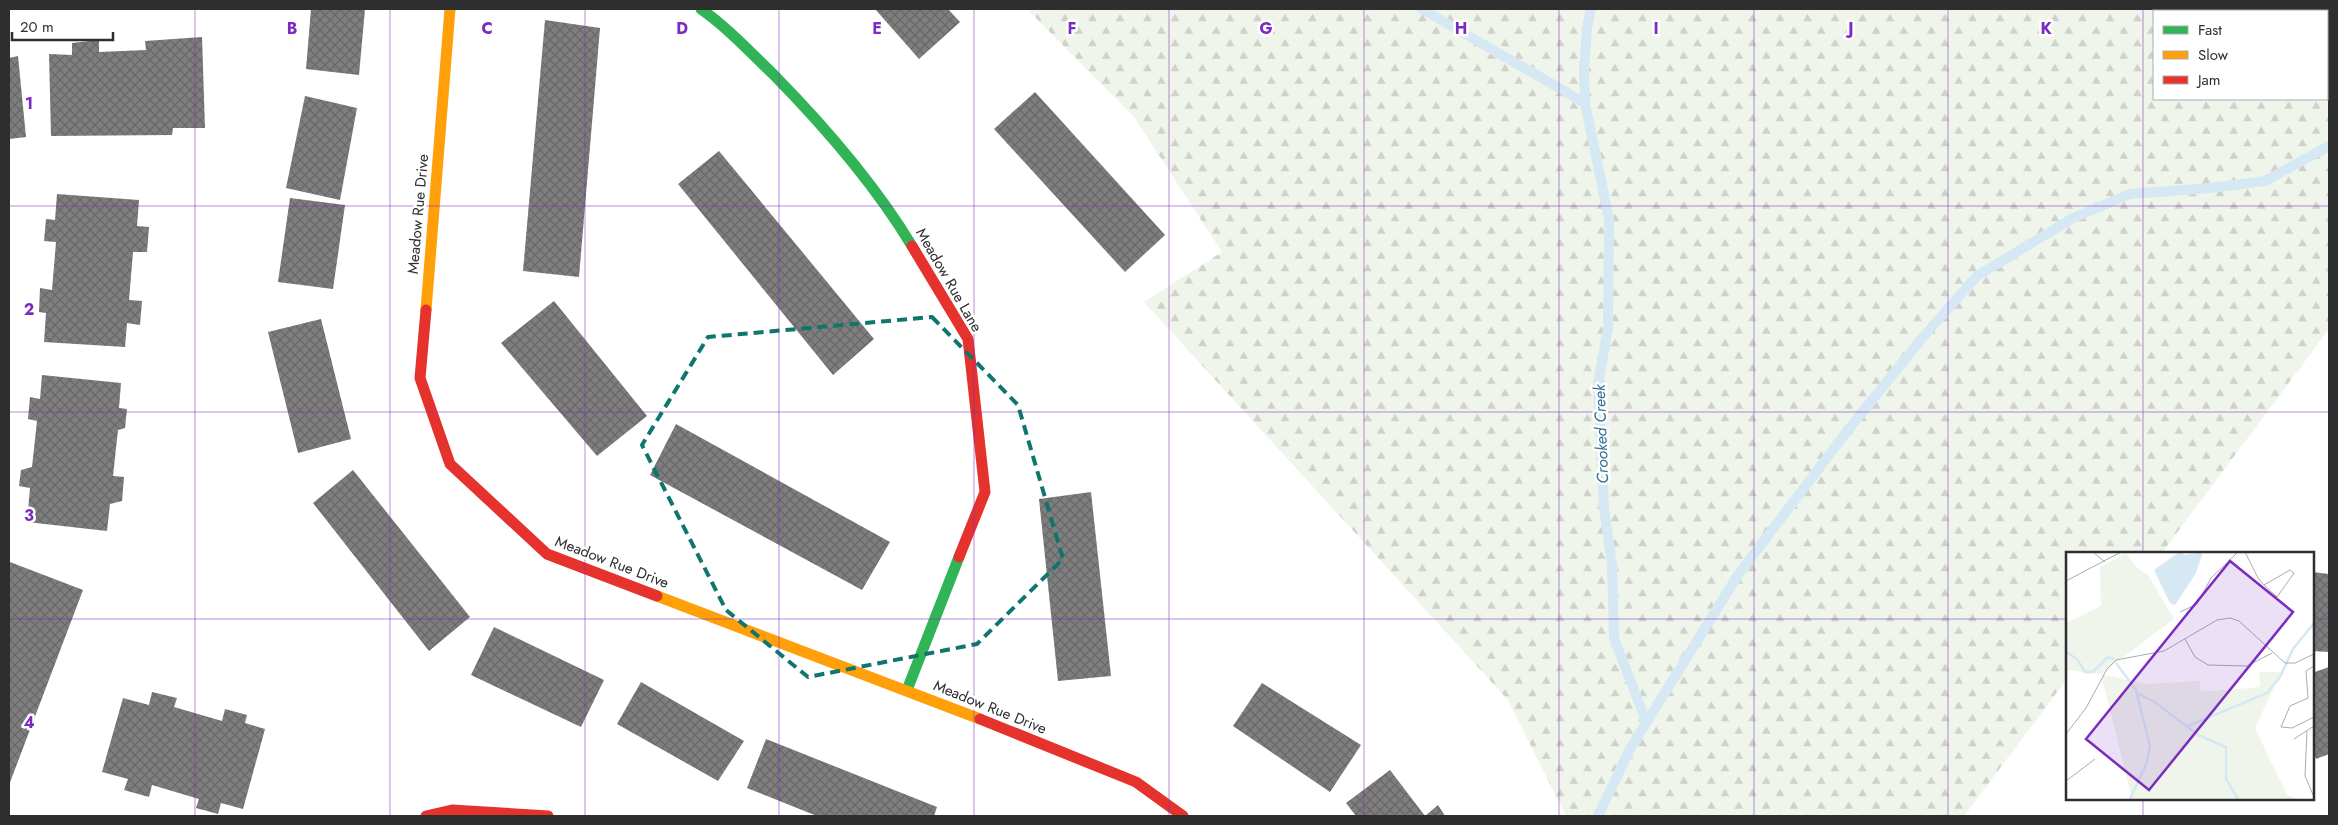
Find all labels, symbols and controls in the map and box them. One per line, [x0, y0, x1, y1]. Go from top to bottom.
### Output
scale bar [12, 10, 114, 42]
legend [2153, 10, 2328, 100]
text: 20 m [20, 16, 54, 38]
text: B [287, 17, 297, 40]
text: C [481, 17, 493, 40]
text: D [676, 17, 688, 40]
text: E [872, 17, 882, 40]
text: F [1068, 17, 1076, 40]
text: G [1259, 17, 1273, 40]
text: H [1455, 17, 1467, 40]
text: I [1653, 17, 1659, 40]
text: J [1845, 17, 1854, 40]
text: K [2040, 17, 2052, 40]
text: Fast [2198, 19, 2222, 41]
text: Slow [2198, 44, 2229, 66]
text: Jam [2196, 69, 2221, 91]
text: 1 [25, 92, 33, 115]
street label: Meadow Rue Drive [402, 153, 434, 275]
street label: Meadow Rue Lane [910, 224, 988, 336]
text: 2 [24, 298, 34, 321]
water label: Crooked Creek [1588, 383, 1614, 484]
text: 3 [24, 504, 34, 527]
street label: Meadow Rue Drive [552, 530, 672, 594]
inset map [2066, 552, 2313, 800]
street label: Meadow Rue Drive [930, 674, 1050, 740]
text: 4 [23, 711, 35, 734]

